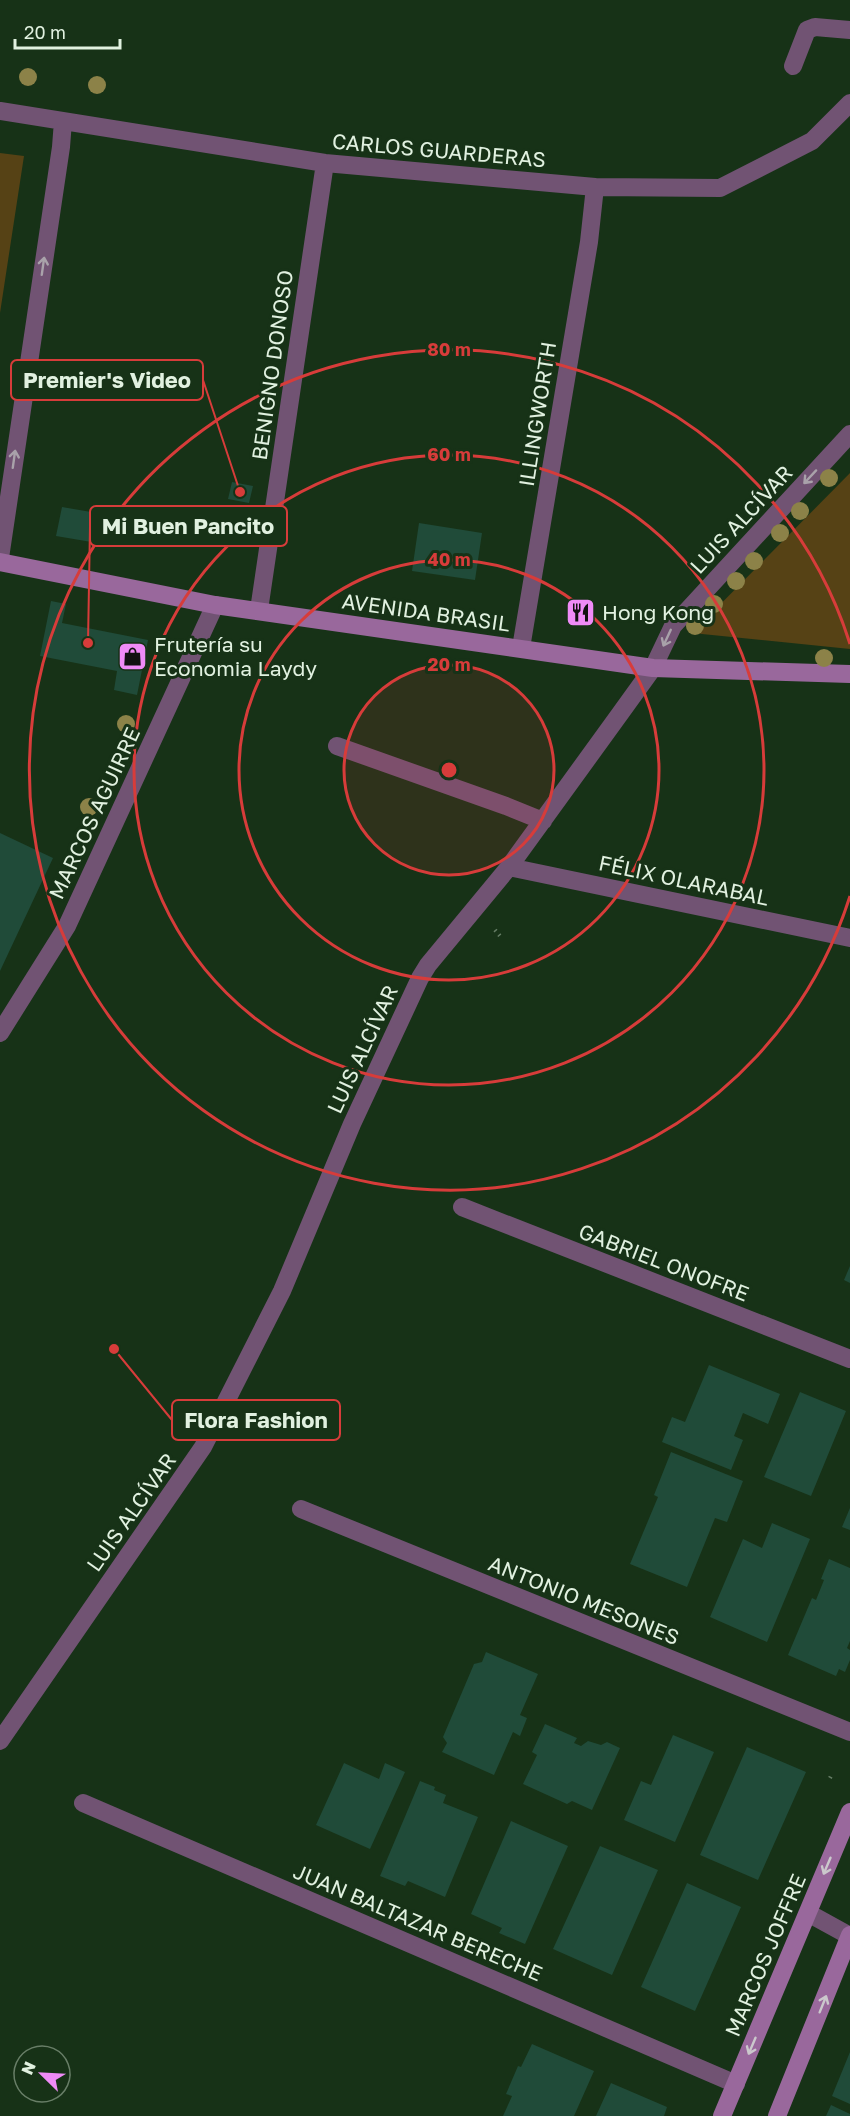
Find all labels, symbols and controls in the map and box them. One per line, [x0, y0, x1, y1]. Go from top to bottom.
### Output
scale bar [15, 12, 120, 50]
text: 20 m [24, 21, 66, 43]
street label: CARLOS GUARDERAS [331, 128, 547, 172]
one-way arrow [38, 257, 49, 276]
street label: BENIGNO DONOSO [246, 268, 298, 462]
text: 80 m [427, 338, 471, 360]
street label: ILLINGWORTH [513, 340, 561, 488]
callout: Premier's Video [11, 360, 203, 400]
text: Premier's Video [23, 366, 191, 393]
text: 60 m [427, 443, 471, 465]
one-way arrow [9, 449, 20, 469]
street label: LUIS ALCÍVAR [684, 459, 798, 579]
one-way arrow [803, 469, 817, 484]
callout: Mi Buen Pancito [90, 506, 287, 546]
text: Mi Buen Pancito [102, 512, 274, 539]
text: 40 m [427, 548, 471, 570]
street label: AVENIDA BRASIL [340, 587, 512, 637]
restaurant icon: Hong Kong [565, 596, 597, 628]
place label: Hong Kong [602, 599, 714, 625]
one-way arrow [661, 628, 673, 646]
place label: Frutería su Economia Laydy [154, 631, 317, 681]
shop icon: Frutería su Economia Laydy [117, 640, 149, 672]
text: 20 m [428, 653, 470, 675]
street label: MARCOS AGUIRRE [43, 723, 145, 903]
centre of rings [439, 760, 459, 780]
street label: FÉLIX OLARABAL [597, 849, 771, 911]
street label: LUIS ALCÍVAR [321, 981, 403, 1117]
street label: GABRIEL ONOFRE [575, 1218, 753, 1306]
callout: Flora Fashion [172, 1400, 340, 1440]
text: Flora Fashion [184, 1406, 328, 1433]
street label: LUIS ALCÍVAR [81, 1448, 181, 1576]
street label: ANTONIO MESONES [485, 1550, 683, 1650]
one-way arrow [821, 1857, 832, 1875]
street label: JUAN BALTAZAR BERECHE [289, 1858, 547, 1986]
street label: MARCOS JOFFRE [719, 1870, 811, 2040]
one-way arrow [818, 1995, 829, 2013]
one-way arrow [746, 2036, 757, 2055]
north arrow [12, 2044, 72, 2104]
text: N [17, 2058, 40, 2078]

